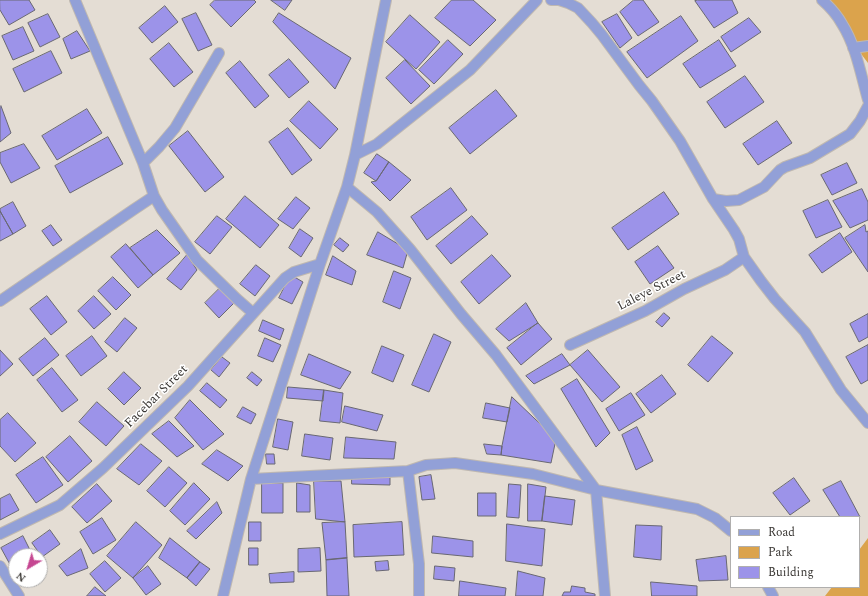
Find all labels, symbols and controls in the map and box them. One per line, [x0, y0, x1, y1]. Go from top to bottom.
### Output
street label: Laleye Street [615, 267, 689, 315]
street label: Facebar Street [122, 362, 192, 432]
legend [730, 516, 860, 588]
text: Road [768, 523, 795, 542]
text: Park [768, 543, 793, 562]
north arrow [8, 548, 48, 588]
text: Building [768, 563, 814, 582]
text: N [12, 568, 30, 587]

